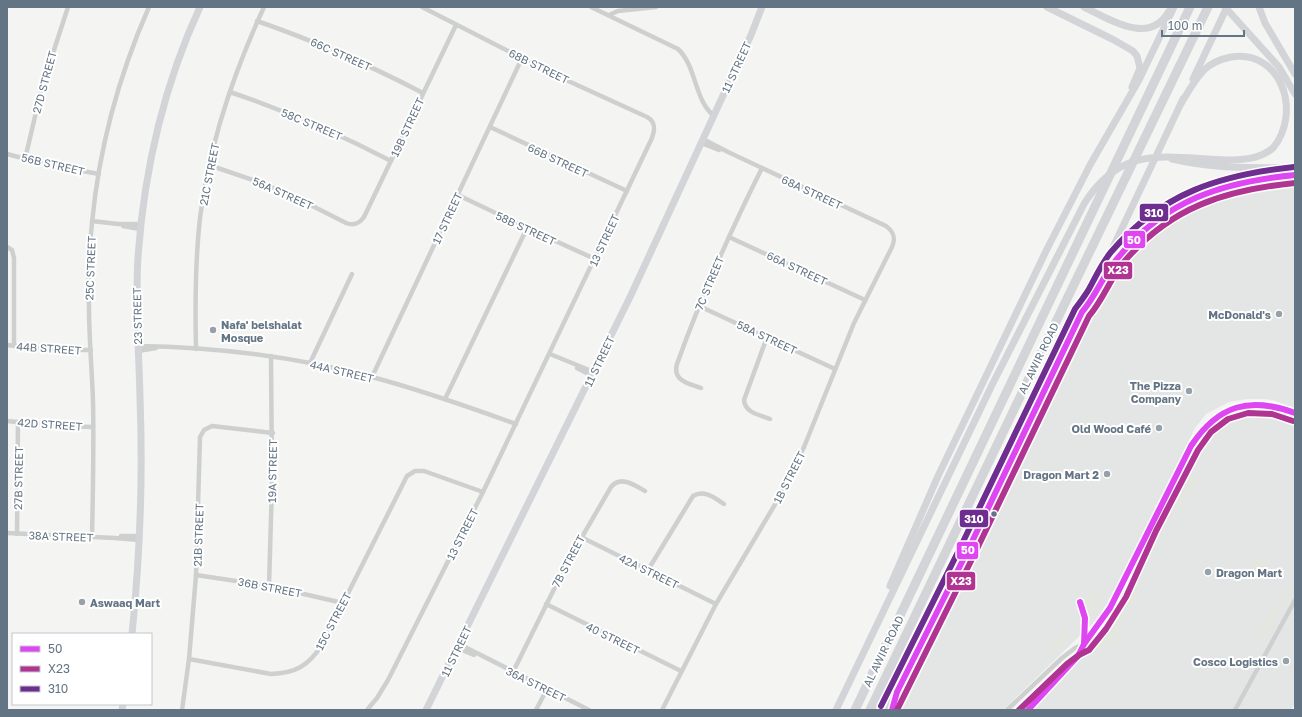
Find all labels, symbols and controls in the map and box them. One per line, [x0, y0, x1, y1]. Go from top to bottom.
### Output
scale bar [1162, 12, 1244, 38]
text: 100 m [1168, 18, 1202, 33]
street label: 66C STREET [309, 35, 374, 73]
street label: 11 STREET [718, 39, 754, 95]
street label: 68B STREET [507, 46, 571, 86]
street label: 27D STREET [29, 49, 59, 115]
street label: 19B STREET [388, 95, 426, 159]
street label: 58C STREET [280, 105, 345, 143]
street label: 66B STREET [526, 140, 590, 180]
street label: 21C STREET [197, 141, 221, 206]
street label: 56B STREET [20, 150, 86, 178]
street label: 68A STREET [780, 172, 844, 212]
street label: 56A STREET [251, 174, 315, 212]
street label: 17 STREET [429, 190, 465, 246]
line badge: 310 [1139, 203, 1169, 222]
text: 310 [1144, 206, 1164, 219]
street label: 58B STREET [494, 208, 558, 248]
street label: 13 STREET [586, 212, 622, 268]
line badge: 50 [1123, 230, 1146, 249]
text: 50 [1127, 233, 1141, 246]
street label: 25C STREET [82, 235, 98, 300]
street label: 66A STREET [765, 248, 829, 288]
street label: 7C STREET [692, 254, 726, 312]
line badge: X23 [1103, 261, 1133, 280]
text: X23 [1107, 263, 1129, 276]
street label: 23 STREET [130, 287, 144, 345]
place label: McDonald's [1208, 308, 1271, 321]
marker: McDonald's [1274, 309, 1284, 319]
street label: 58A STREET [735, 317, 799, 357]
place label: Nafa' belshalat Mosque [221, 318, 302, 344]
street label: AL AWIR ROAD [1015, 320, 1061, 396]
marker: Nafa' belshalat Mosque [208, 325, 218, 335]
street label: 11 STREET [581, 333, 617, 389]
street label: 44B STREET [16, 339, 82, 357]
street label: 44A STREET [309, 357, 375, 385]
place label: The Pizza Company [1130, 379, 1181, 405]
marker: The Pizza Company [1184, 386, 1194, 396]
street label: 42D STREET [17, 415, 83, 433]
place label: Old Wood Café [1072, 422, 1152, 435]
marker: Old Wood Café [1154, 423, 1164, 433]
street label: 19A STREET [265, 439, 279, 503]
street label: 27B STREET [11, 446, 25, 510]
street label: 1B STREET [770, 448, 808, 505]
place label: Dragon Mart 2 [1023, 468, 1099, 481]
marker: Dragon Mart 2 [1102, 469, 1112, 479]
street label: 21B STREET [190, 503, 206, 567]
street label: 13 STREET [443, 506, 481, 562]
line badge: 310 [959, 509, 989, 528]
unlabelled marker [989, 509, 999, 519]
text: 310 [964, 512, 984, 525]
street label: 38A STREET [28, 528, 94, 544]
street label: 7B STREET [549, 532, 587, 589]
line badge: 50 [956, 541, 979, 560]
text: 50 [961, 543, 975, 556]
street label: 42A STREET [617, 551, 681, 591]
place label: Dragon Mart [1216, 566, 1283, 579]
marker: Dragon Mart [1203, 567, 1213, 577]
line badge: X23 [946, 571, 976, 591]
street label: 36B STREET [237, 574, 303, 600]
text: X23 [950, 574, 972, 587]
street label: 15C STREET [312, 590, 354, 652]
place label: Aswaaq Mart [90, 596, 161, 609]
marker: Aswaaq Mart [77, 597, 87, 607]
street label: AL AWIR ROAD [860, 613, 906, 689]
street label: 40 STREET [584, 619, 642, 657]
street label: 11 STREET [438, 623, 474, 679]
legend [12, 633, 152, 705]
text: 50 [48, 641, 62, 656]
place label: Cosco Logistics [1193, 655, 1278, 668]
marker: Cosco Logistics [1281, 656, 1291, 666]
text: X23 [48, 661, 70, 676]
street label: 36A STREET [504, 664, 568, 704]
text: 310 [48, 681, 68, 696]

